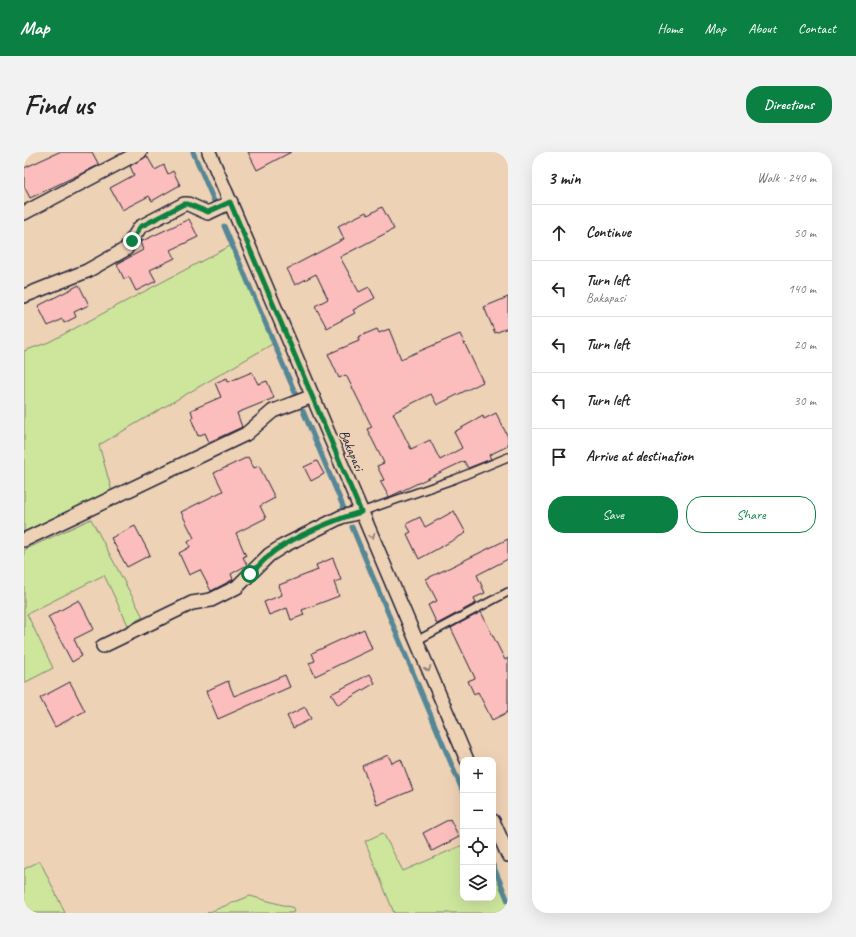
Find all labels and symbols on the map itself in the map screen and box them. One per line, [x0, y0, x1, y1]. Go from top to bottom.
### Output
route end [123, 232, 141, 250]
street label: Bakapasi [335, 427, 369, 475]
one-way arrow [367, 533, 375, 540]
route start [241, 565, 259, 583]
one-way arrow [423, 664, 431, 672]

